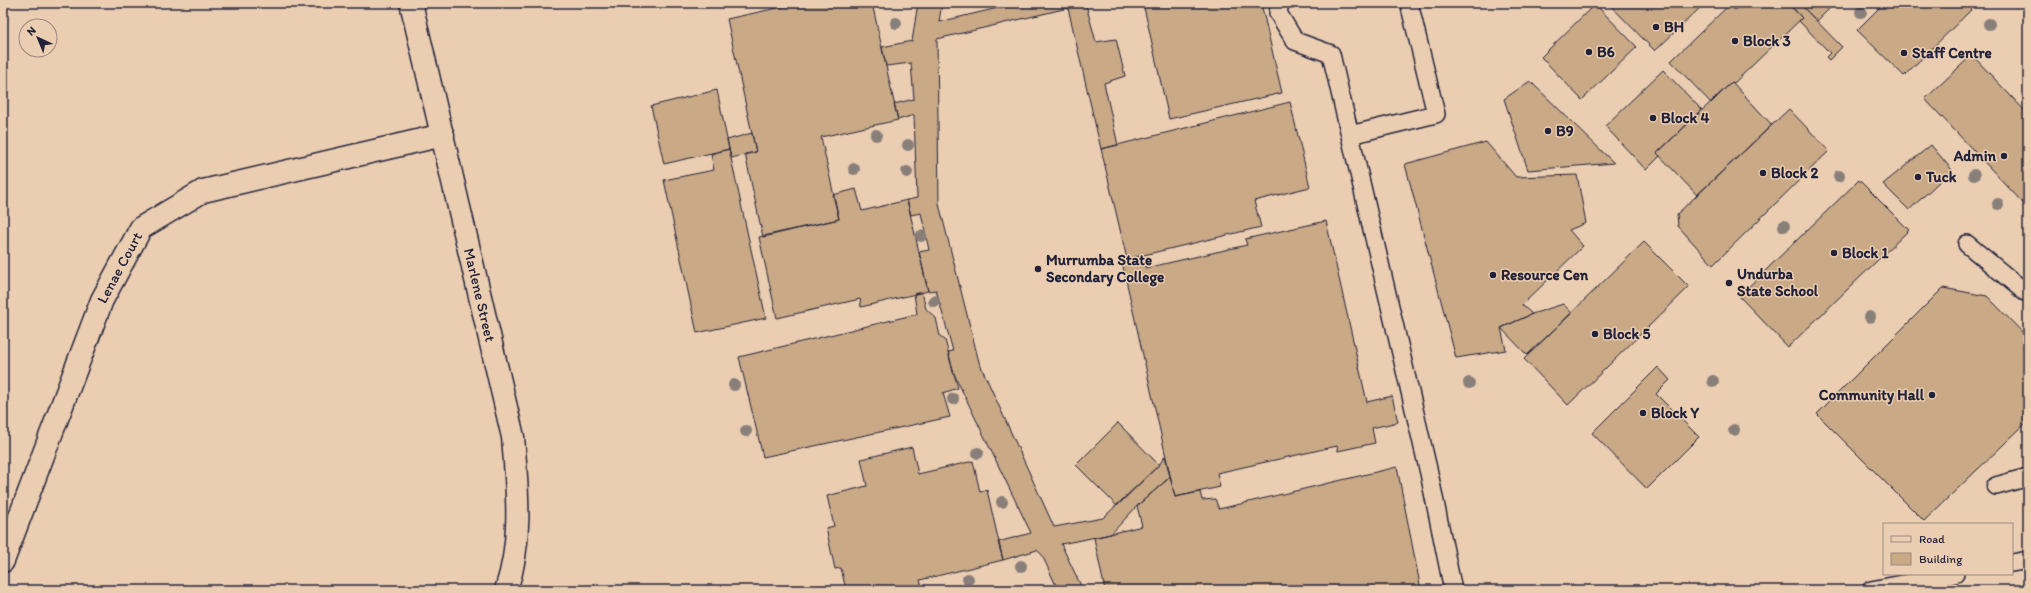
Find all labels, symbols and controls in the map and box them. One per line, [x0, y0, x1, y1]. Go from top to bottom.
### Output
north arrow [18, 18, 58, 58]
place label: BH [1664, 18, 1684, 36]
marker: BH [1651, 22, 1661, 32]
text: N [24, 24, 39, 38]
place label: Block 3 [1743, 32, 1791, 50]
marker: Block 3 [1730, 36, 1740, 46]
place label: B6 [1597, 43, 1615, 61]
place label: Staff Centre [1912, 44, 1992, 62]
marker: B6 [1584, 47, 1594, 57]
marker: Staff Centre [1899, 48, 1909, 58]
place label: Block 4 [1661, 109, 1710, 127]
marker: Block 4 [1648, 113, 1658, 123]
place label: B9 [1556, 122, 1574, 140]
marker: B9 [1543, 126, 1553, 136]
place label: Admin [1953, 147, 1996, 165]
marker: Admin [1999, 151, 2009, 161]
place label: Block 2 [1771, 164, 1819, 182]
marker: Block 2 [1758, 168, 1768, 178]
place label: Tuck [1925, 168, 1957, 186]
marker: Tuck [1913, 172, 1923, 182]
street label: Lenae Court [93, 229, 146, 306]
place label: Block 1 [1842, 244, 1889, 262]
street label: Marlene Street [460, 246, 499, 344]
marker: Block 1 [1829, 248, 1839, 258]
place label: Murrumba State Secondary College [1046, 251, 1164, 287]
marker: Murrumba State Secondary College [1033, 264, 1043, 274]
place label: Undurba State School [1737, 265, 1819, 300]
place label: Resource Cen [1501, 266, 1589, 284]
marker: Resource Cen [1488, 270, 1498, 280]
marker: Undurba State School [1724, 278, 1734, 288]
place label: Block 5 [1603, 325, 1651, 343]
marker: Block 5 [1590, 329, 1600, 339]
place label: Community Hall [1819, 386, 1925, 405]
marker: Community Hall [1927, 390, 1937, 400]
place label: Block Y [1651, 404, 1700, 422]
marker: Block Y [1638, 408, 1648, 418]
legend [1883, 523, 2013, 575]
text: Road [1919, 532, 1945, 546]
text: Building [1919, 552, 1963, 566]

